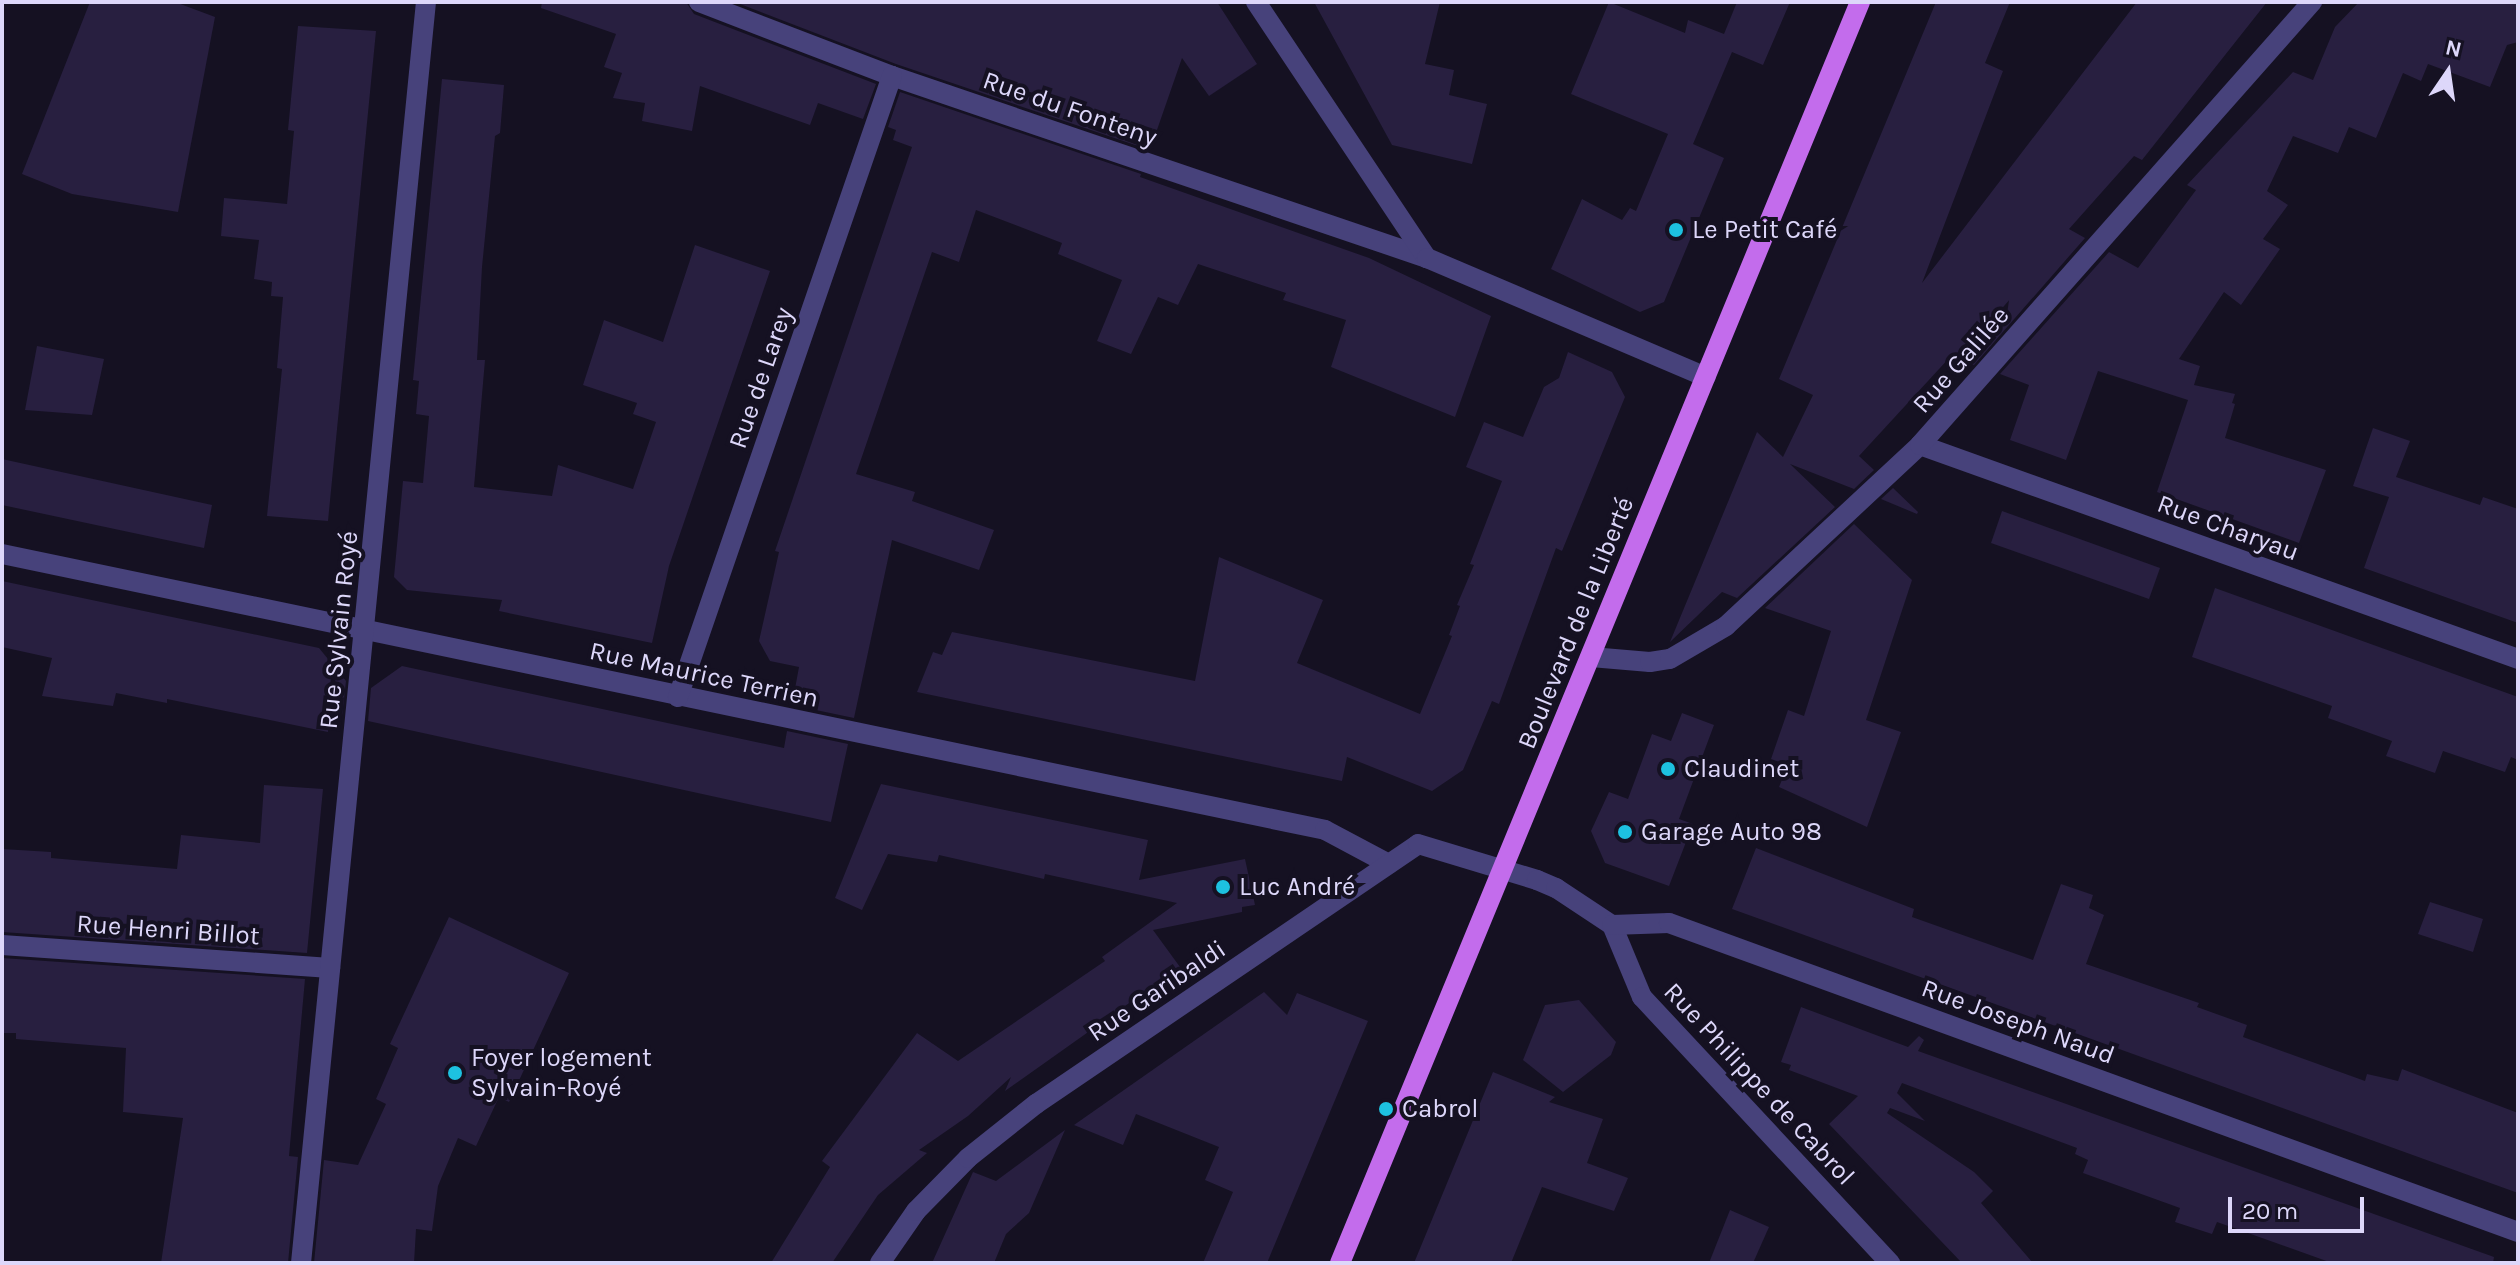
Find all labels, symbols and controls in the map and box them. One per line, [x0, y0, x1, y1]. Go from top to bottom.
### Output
north arrow [2408, 32, 2488, 112]
text: N [2443, 34, 2464, 63]
street label: Rue du Fonteny [979, 65, 1161, 153]
place label: Le Petit Café [1692, 214, 1837, 246]
marker: Le Petit Café [1667, 221, 1685, 239]
street label: Rue Galilée [1906, 300, 2016, 420]
street label: Rue de Larey [722, 303, 800, 453]
street label: Rue Charyau [2153, 488, 2303, 568]
street label: Boulevard de la Liberté [1511, 492, 1641, 754]
street label: Rue Sylvain Royé [313, 529, 365, 731]
street label: Rue Maurice Terrien [587, 635, 821, 715]
place label: Claudinet [1684, 753, 1799, 785]
marker: Claudinet [1659, 760, 1677, 778]
place label: Garage Auto 98 [1641, 816, 1822, 848]
marker: Garage Auto 98 [1616, 823, 1634, 841]
place label: Luc André [1239, 871, 1355, 903]
marker: Luc André [1214, 878, 1232, 896]
street label: Rue Henri Billot [75, 908, 261, 952]
street label: Rue Garibaldi [1082, 933, 1232, 1049]
street label: Rue Joseph Naud [1917, 973, 2119, 1071]
street label: Rue Philippe de Cabrol [1657, 976, 1861, 1192]
place label: Foyer logement Sylvain-Royé [471, 1042, 652, 1104]
marker: Foyer logement Sylvain-Royé [446, 1064, 464, 1082]
place label: Cabrol [1402, 1093, 1479, 1125]
marker: Cabrol [1377, 1100, 1395, 1118]
scale bar [2232, 1181, 2368, 1231]
text: 20 m [2242, 1197, 2298, 1225]

